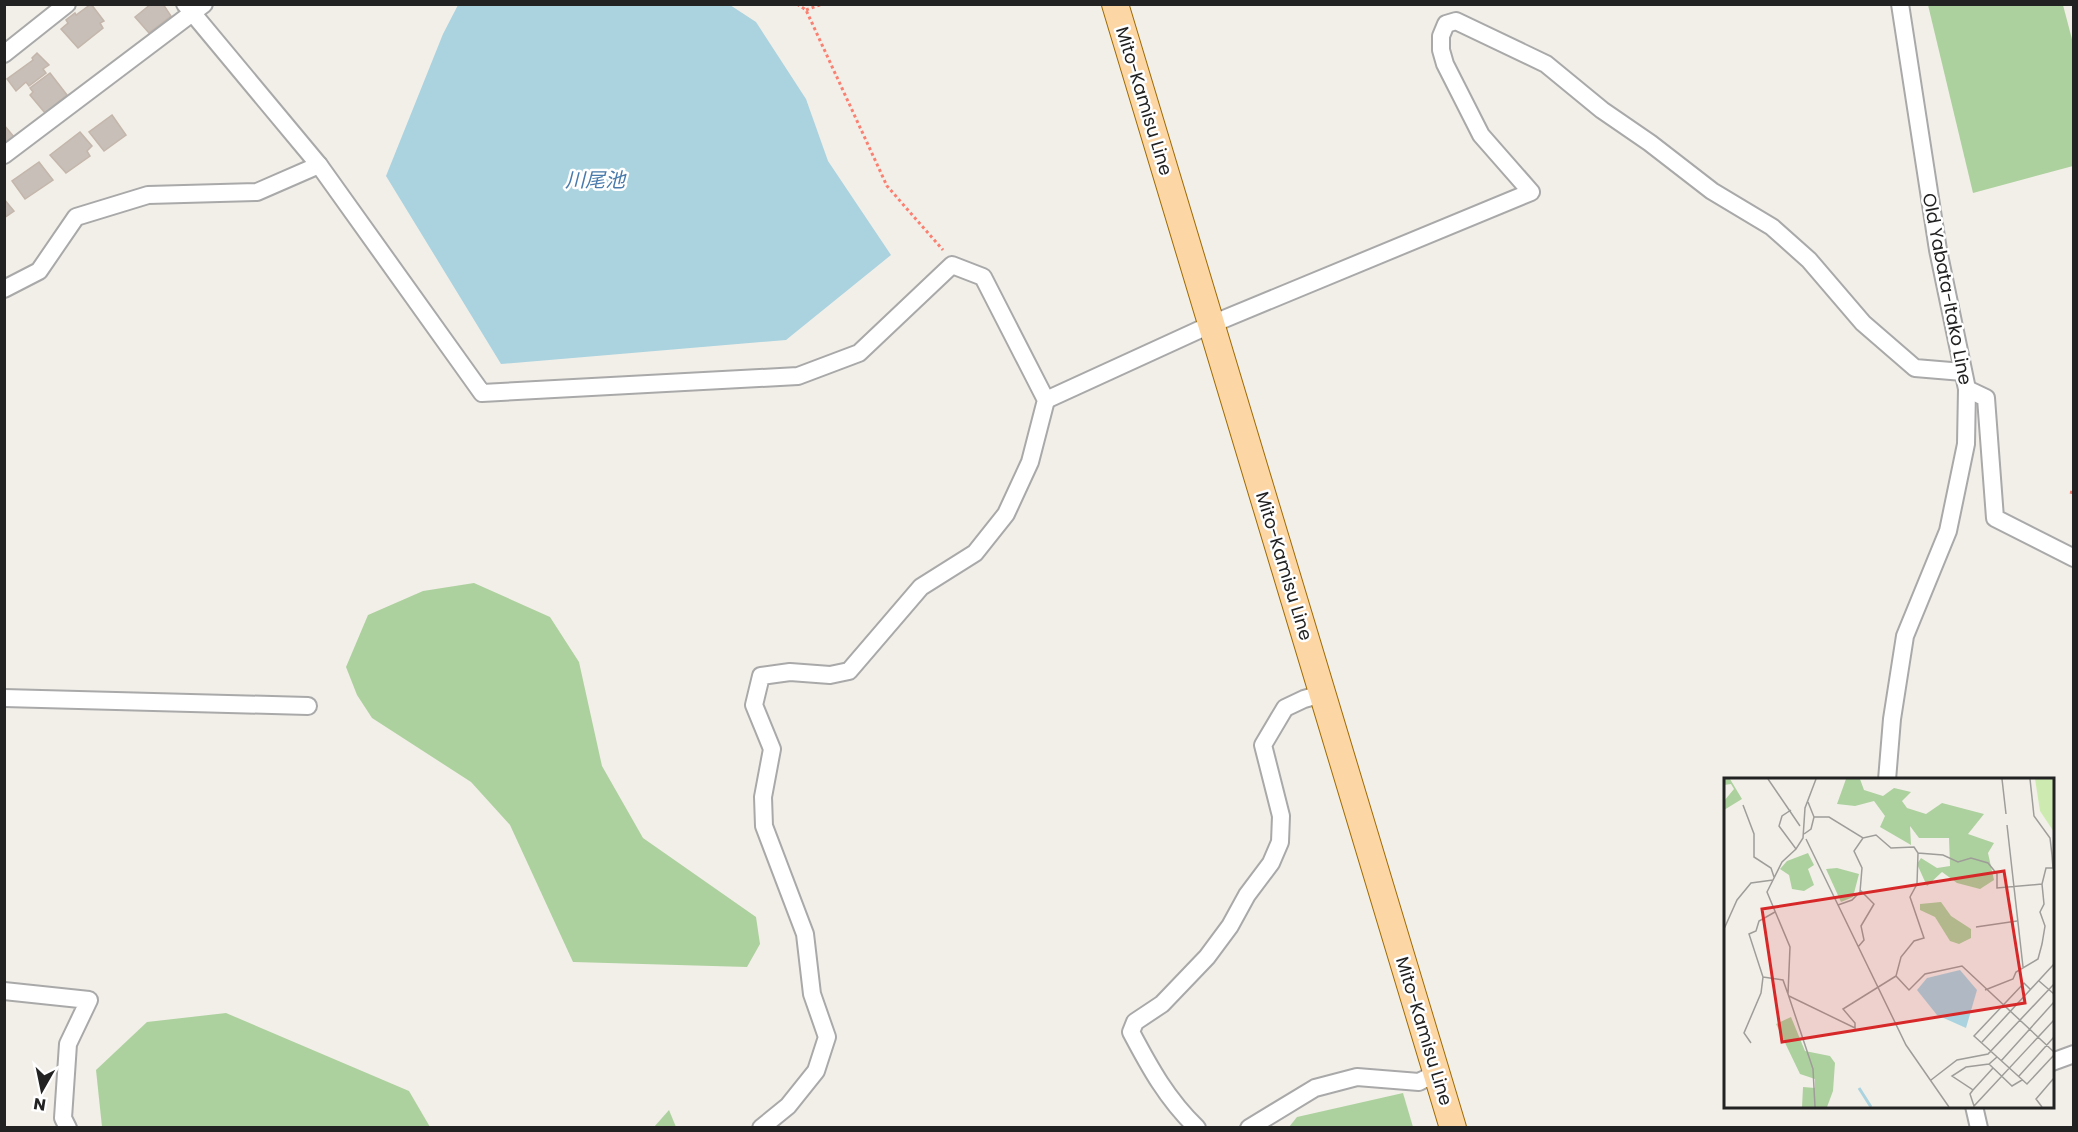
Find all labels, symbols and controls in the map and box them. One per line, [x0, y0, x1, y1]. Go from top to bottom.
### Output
street label: Mito-Kamisu Line [1110, 23, 1179, 178]
water label: 川尾池 [565, 166, 627, 194]
street label: Old Yabata-Itako Line [1917, 191, 1978, 387]
street label: Mito-Kamisu Line [1250, 488, 1319, 643]
inset map [1724, 778, 2054, 1108]
street label: Mito-Kamisu Line [1390, 953, 1459, 1108]
north arrow [12, 1060, 72, 1120]
text: N [32, 1092, 47, 1117]

